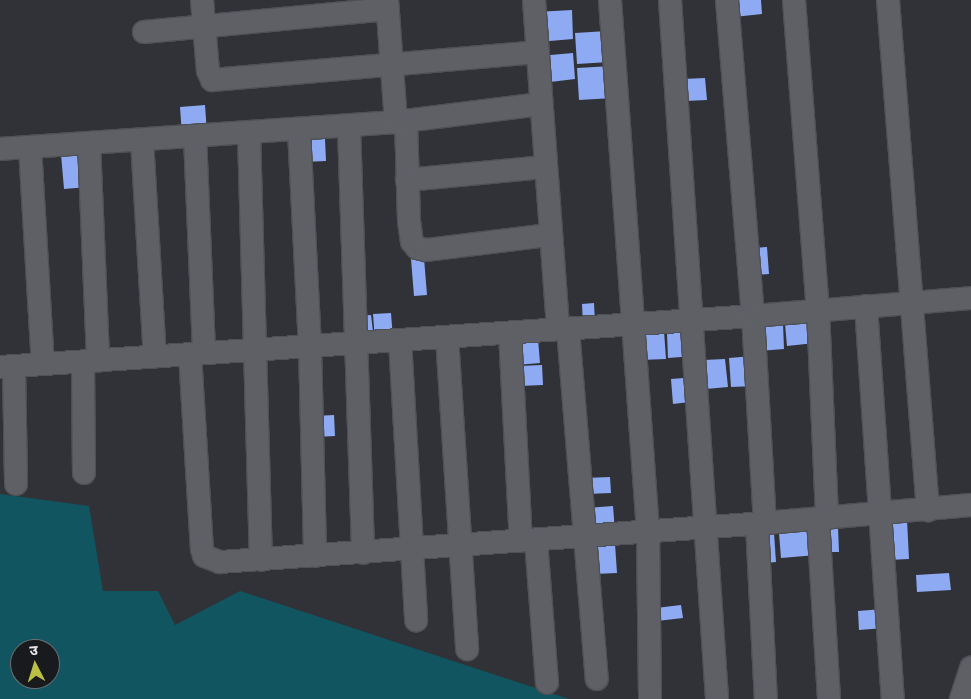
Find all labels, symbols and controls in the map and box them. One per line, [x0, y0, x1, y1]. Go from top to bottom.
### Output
north arrow [10, 639, 60, 689]
text: उ [29, 641, 39, 659]

